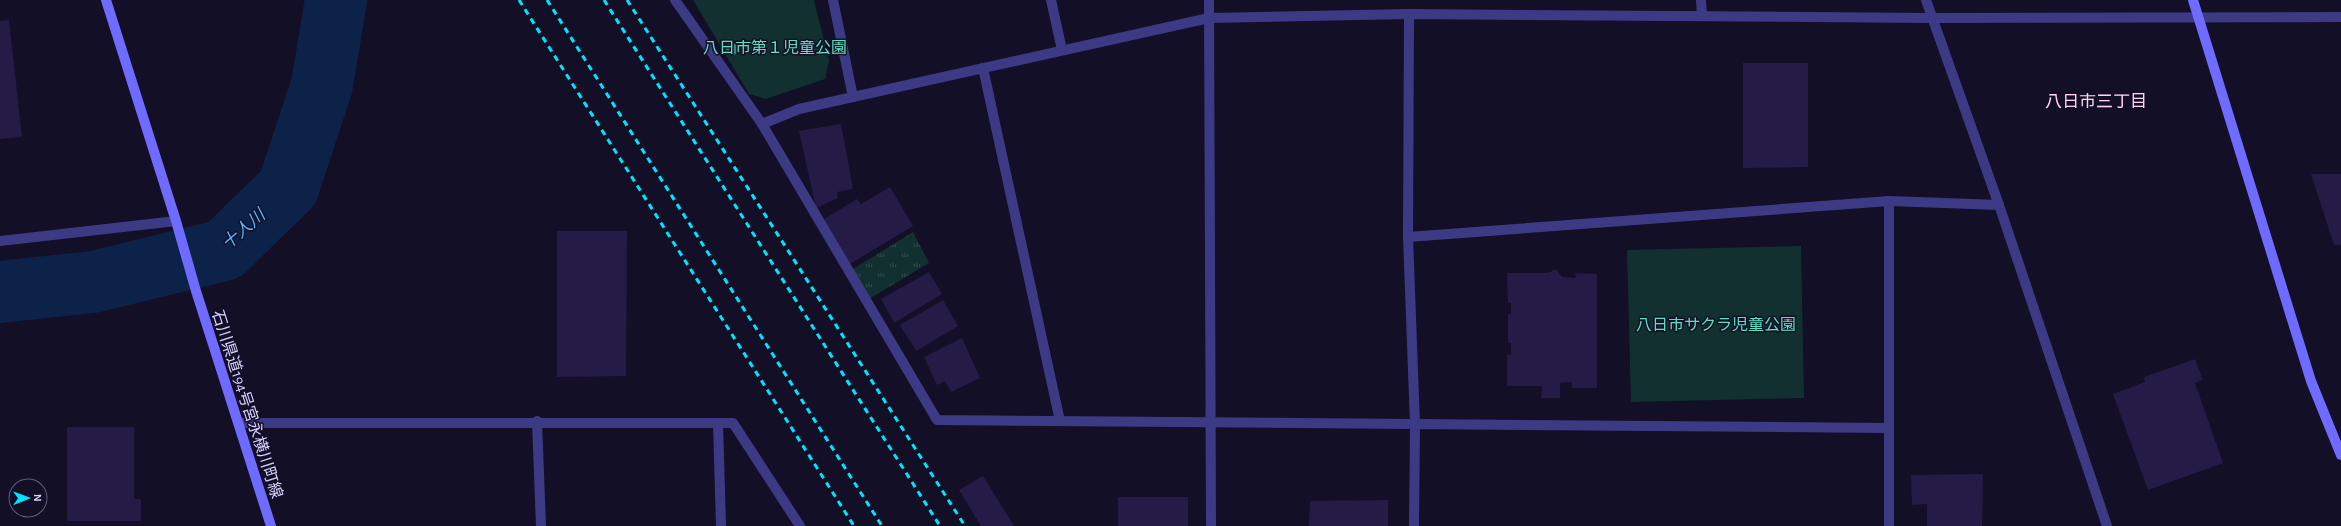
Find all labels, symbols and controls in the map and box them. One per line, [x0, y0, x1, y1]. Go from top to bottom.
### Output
park label: 八日市第１児童公園 [703, 39, 847, 56]
district label: 八日市三丁目 [2045, 93, 2147, 110]
water label: 十人川 [218, 204, 270, 253]
street label: 石川県道194号宮永横川町線 [209, 308, 286, 500]
park label: 八日市サクラ児童公園 [1636, 316, 1796, 333]
north arrow [8, 478, 48, 518]
text: N [32, 494, 43, 502]

